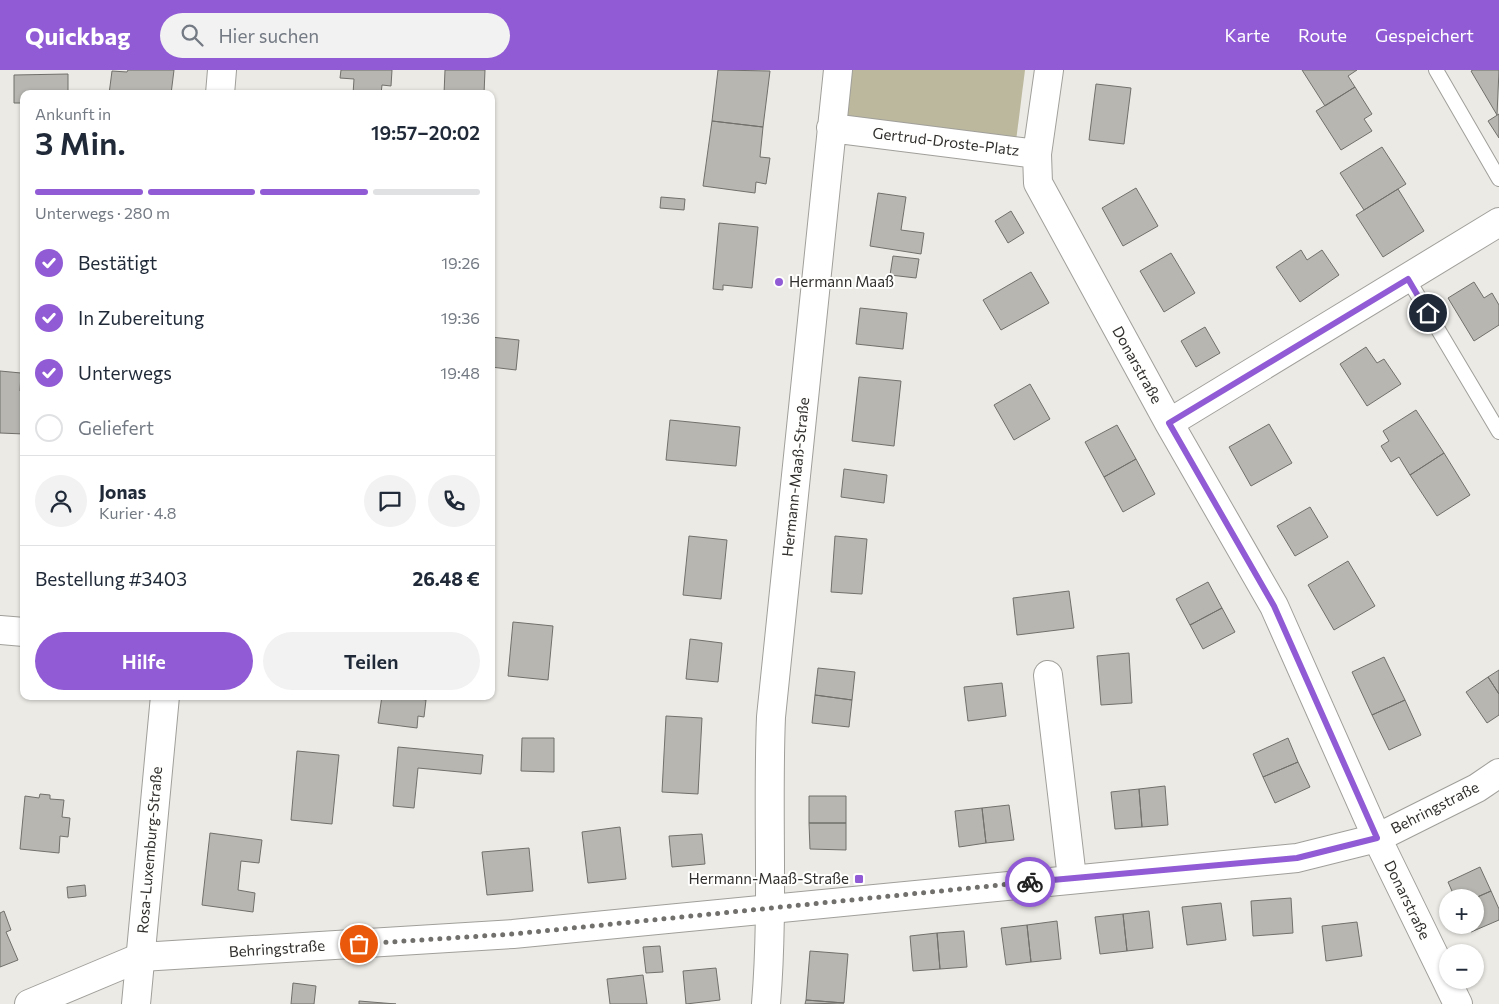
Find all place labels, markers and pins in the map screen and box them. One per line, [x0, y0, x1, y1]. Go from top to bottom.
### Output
place label: Hermann Maaß [789, 272, 894, 290]
marker: Hermann Maaß [773, 276, 785, 288]
pin [1407, 292, 1449, 334]
place label: Hermann-Maaß-Straße [689, 869, 849, 887]
marker: Hermann-Maaß-Straße [853, 873, 865, 885]
pin [338, 923, 380, 965]

